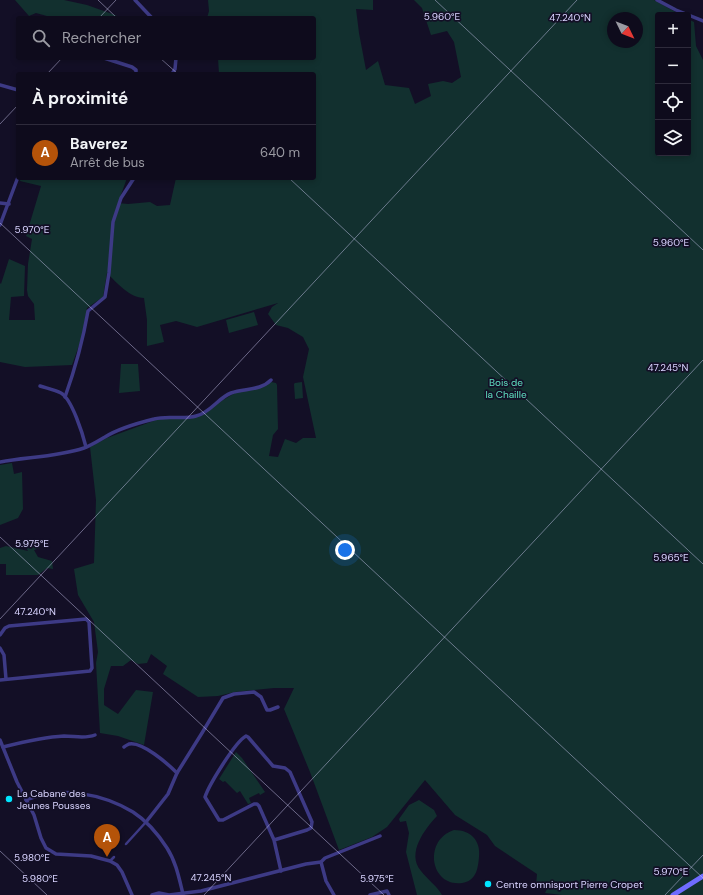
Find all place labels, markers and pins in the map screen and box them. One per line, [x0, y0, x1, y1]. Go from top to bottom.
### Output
place label: La Cabane des Jeunes Pousses [17, 787, 90, 812]
marker: La Cabane des Jeunes Pousses [4, 794, 14, 804]
pin: A [94, 824, 120, 857]
place label: Centre omnisport Pierre Cropet [496, 878, 643, 891]
marker: Centre omnisport Pierre Cropet [483, 879, 493, 889]

